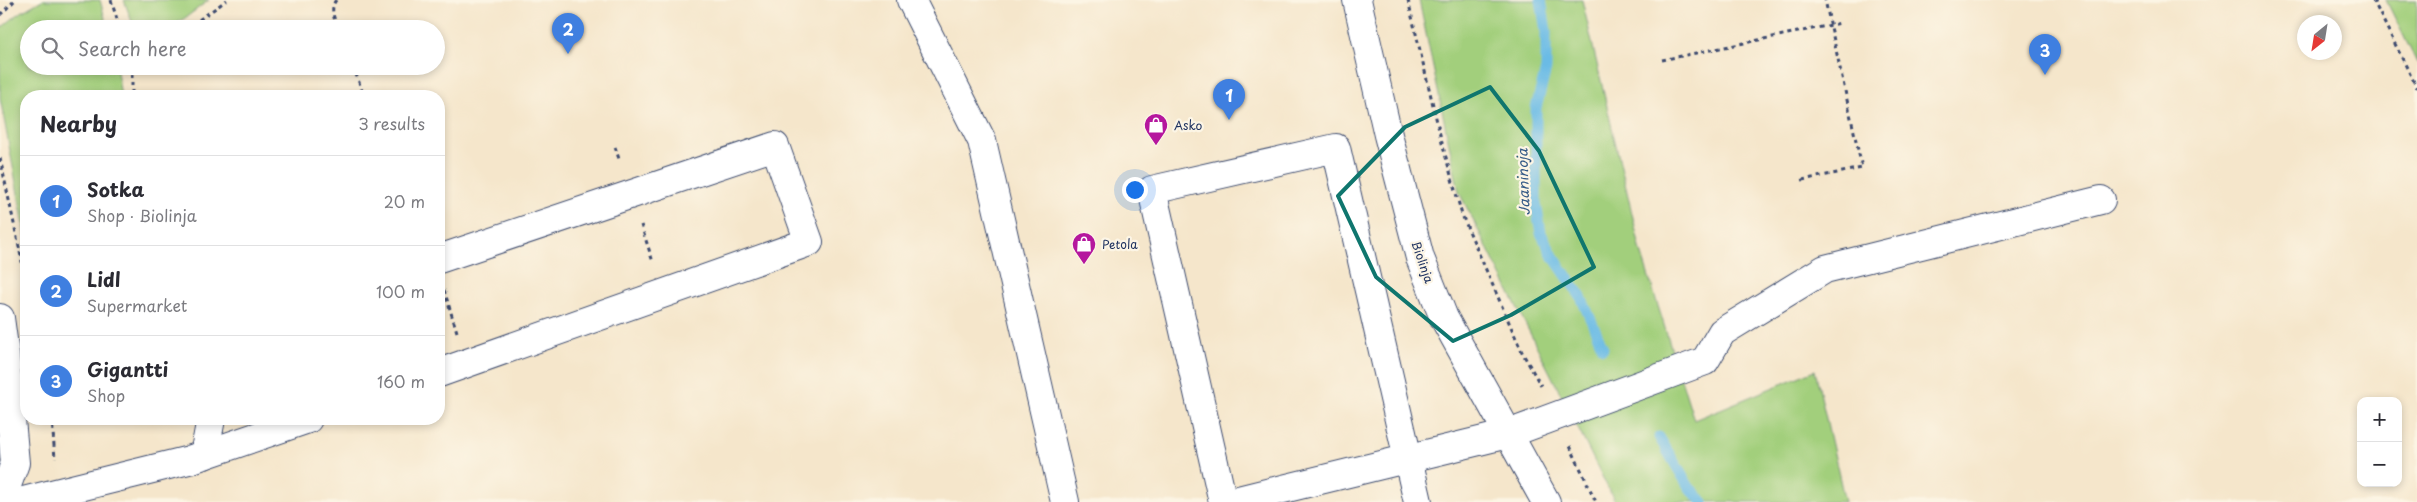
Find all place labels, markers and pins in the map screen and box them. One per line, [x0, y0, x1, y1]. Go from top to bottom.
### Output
pin: 2 [552, 13, 584, 54]
pin: 3 [2029, 34, 2061, 75]
pin: 1 [1213, 79, 1245, 120]
shop icon: Asko [1143, 112, 1169, 146]
place label: Asko [1174, 116, 1203, 134]
shop icon: Petola [1071, 231, 1097, 265]
place label: Petola [1102, 235, 1138, 253]

